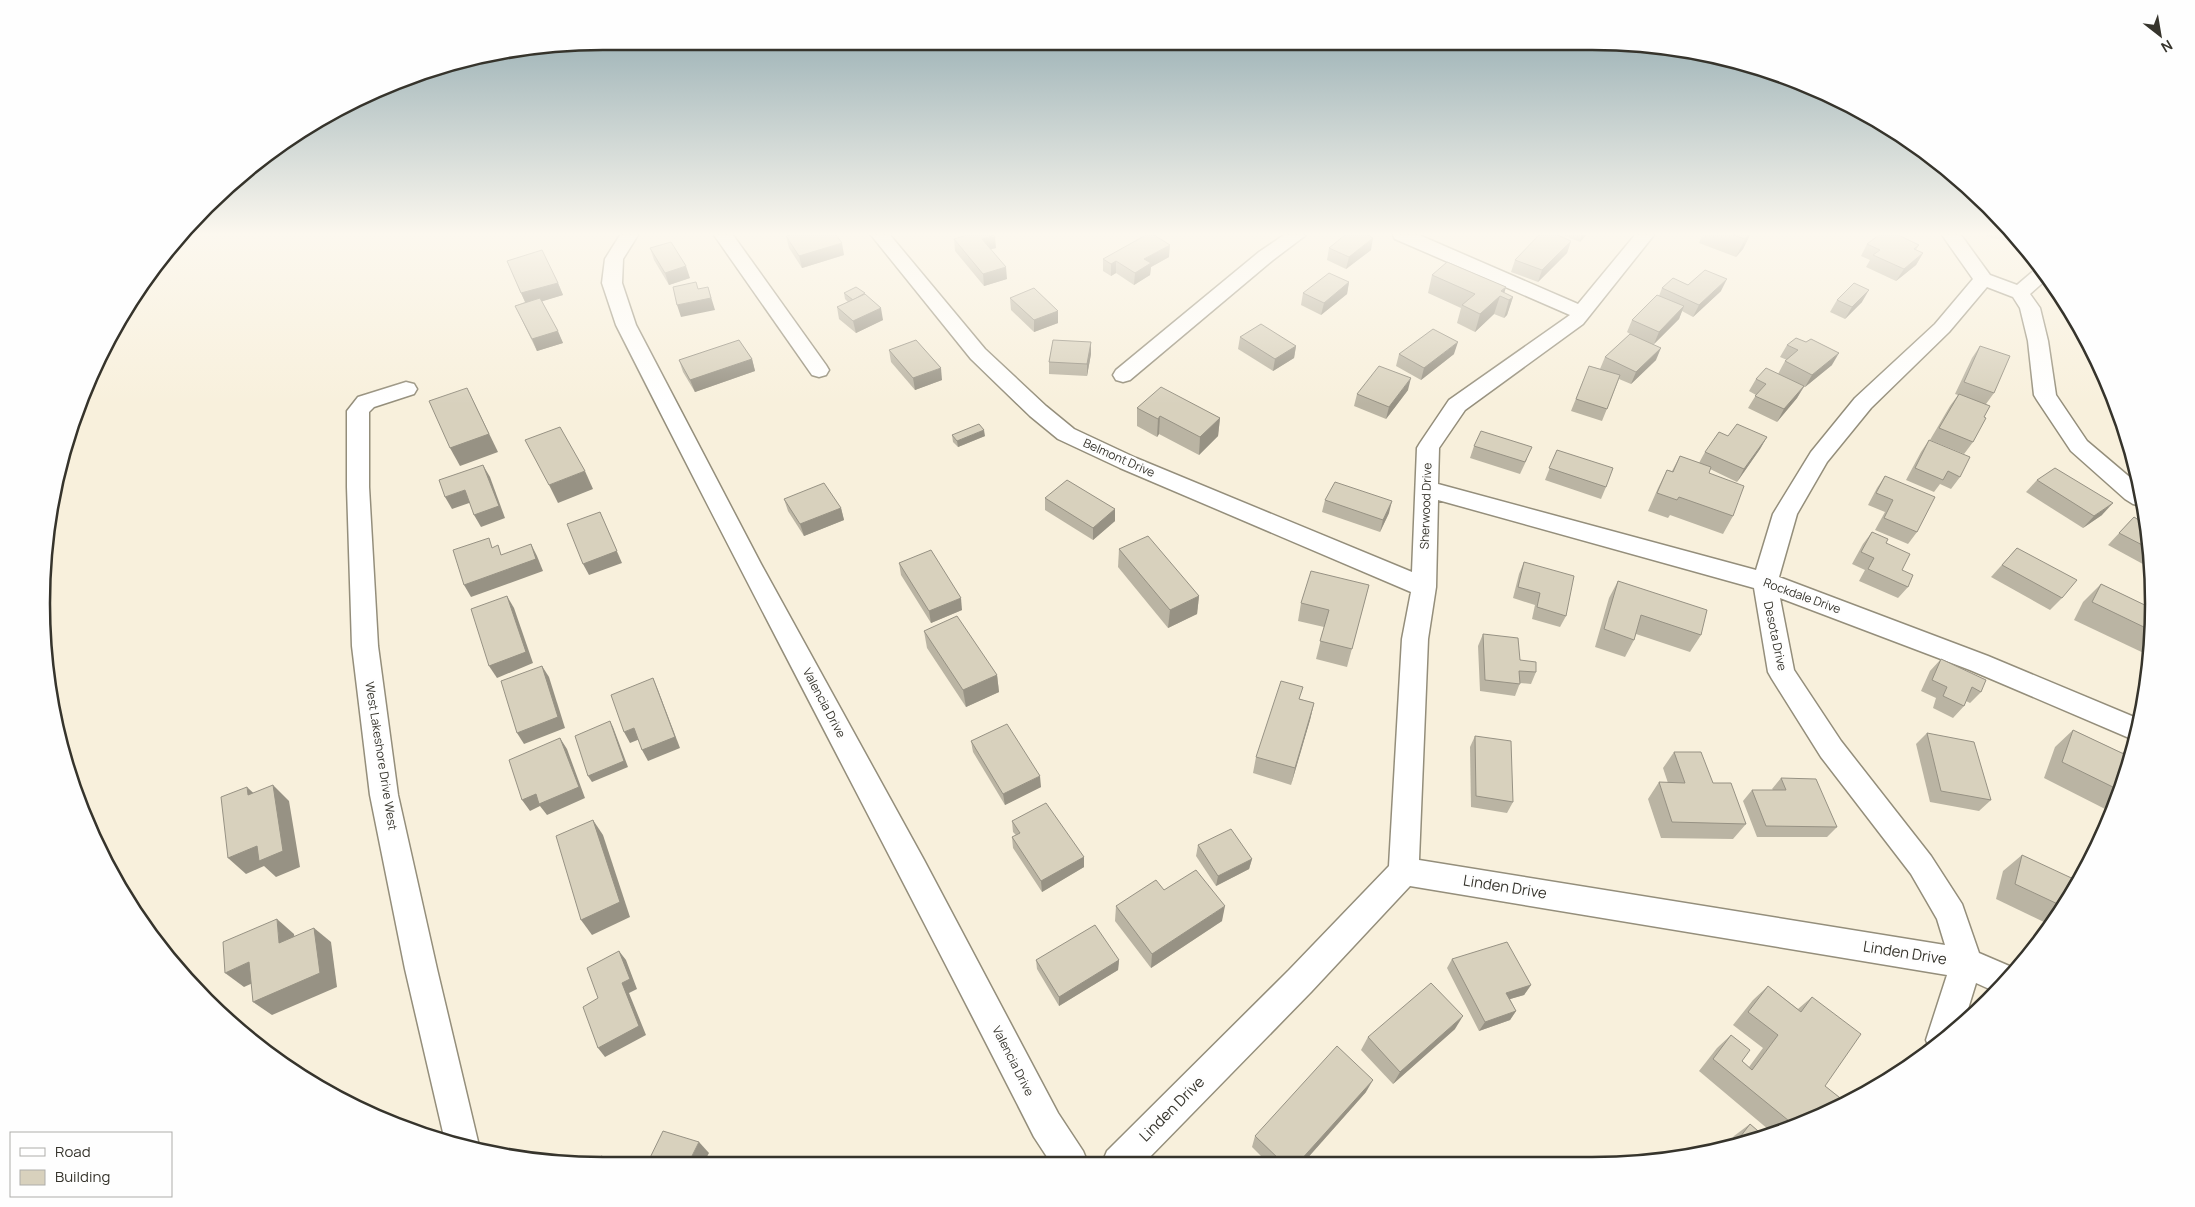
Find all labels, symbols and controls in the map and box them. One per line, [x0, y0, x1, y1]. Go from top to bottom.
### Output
north arrow [2135, 10, 2185, 60]
text: N [2158, 36, 2176, 57]
street label: Belmont Drive [1081, 434, 1158, 481]
street label: Sherwood Drive [1415, 462, 1436, 550]
street label: Rockdale Drive [1761, 574, 1843, 617]
street label: Desota Drive [1760, 600, 1791, 672]
street label: Valencia Drive [799, 665, 850, 741]
street label: West Lakeshore Drive West [361, 681, 402, 831]
street label: Linden Drive [1462, 870, 1549, 904]
street label: Linden Drive [1862, 936, 1949, 970]
street label: Valencia Drive [989, 1023, 1038, 1099]
street label: Linden Drive [1134, 1071, 1209, 1146]
legend [10, 1132, 172, 1197]
text: Road [55, 1141, 91, 1162]
text: Building [55, 1166, 110, 1187]

